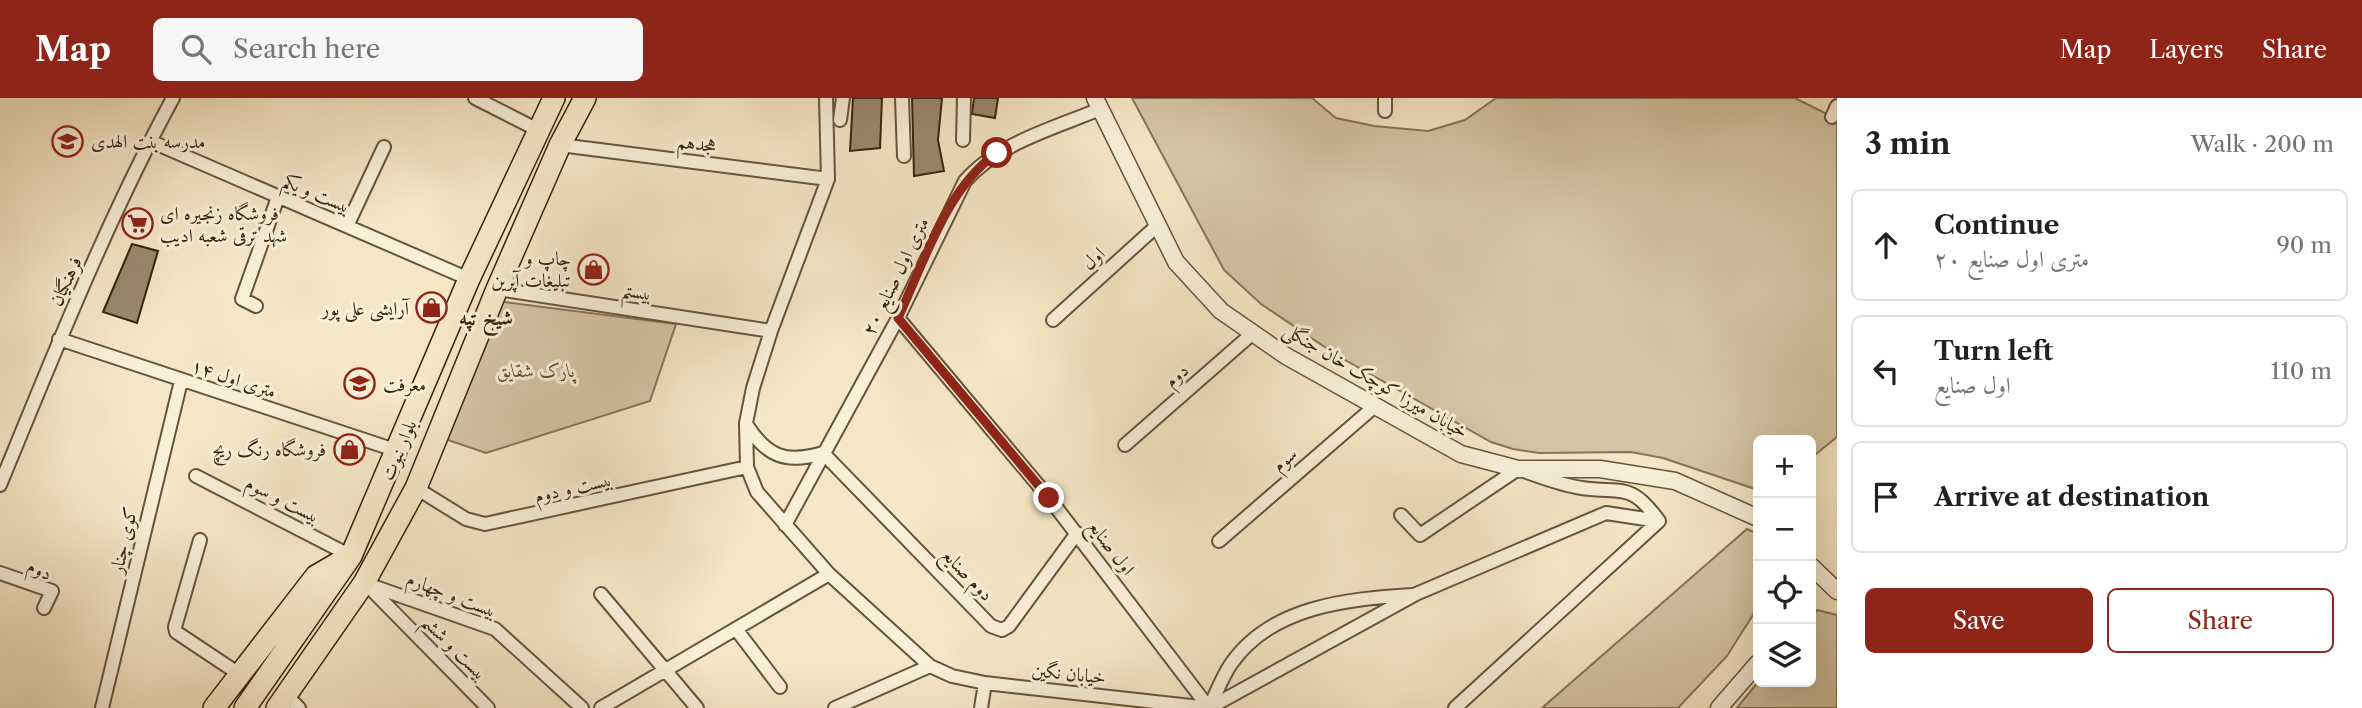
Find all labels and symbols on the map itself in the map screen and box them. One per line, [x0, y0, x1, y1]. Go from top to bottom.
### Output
school or university icon: مدرسه بنت الهدی [51, 124, 85, 158]
place label: مدرسه بنت الهدی [91, 130, 205, 153]
street label: هجدهم [675, 130, 718, 164]
route start [981, 137, 1012, 168]
street label: بیست و یکم [277, 169, 354, 223]
place label: فروشگاه زنجیره ای شهد ترقی شعبه ادیب [160, 201, 287, 248]
supermarket icon: فروشگاه زنجیره ای شهد ترقی شعبه ادیب [120, 207, 154, 241]
street label: ۲۰ متری اول صنایع [857, 214, 939, 341]
street label: اول [1077, 242, 1110, 275]
place label: چاپ و تبلیغات آپرین [491, 247, 571, 293]
shop icon: چاپ و تبلیغات آپرین [577, 252, 611, 286]
street label: فرهنگیان [44, 253, 88, 310]
street label: بیستم [619, 278, 654, 313]
shop icon: آرایشی علی پور [415, 291, 449, 325]
place label: آرایشی علی پور [320, 297, 411, 323]
district label: شیخ تپه [459, 305, 513, 337]
street label: خیابان میرزا کوچک خان جنگلی [1278, 317, 1473, 445]
street label: ۱۴ متری اول [188, 354, 279, 403]
park label: پارک شقایق [497, 359, 577, 384]
street label: دوم [1159, 359, 1196, 396]
school or university icon: معرفت [343, 367, 377, 401]
place label: معرفت [383, 373, 426, 397]
street label: بلوار نبوت [375, 416, 422, 484]
shop icon: فروشگاه رنگ ریچ [332, 432, 366, 466]
place label: فروشگاه رنگ ریچ [212, 437, 326, 466]
street label: سوم [1267, 442, 1305, 480]
street label: بیست و دوم [532, 467, 615, 512]
street label: بیست و سوم [240, 471, 324, 532]
route end [1033, 482, 1064, 513]
street label: کوی چنار [104, 505, 143, 578]
street label: اول صنایع [1079, 515, 1140, 583]
street label: دوم صنایع [932, 543, 998, 610]
street label: دوم [22, 554, 56, 590]
street label: بیست و چهارم [402, 567, 500, 627]
street label: بیست و ششم [411, 610, 492, 691]
street label: خیابان نگین [1031, 657, 1107, 689]

